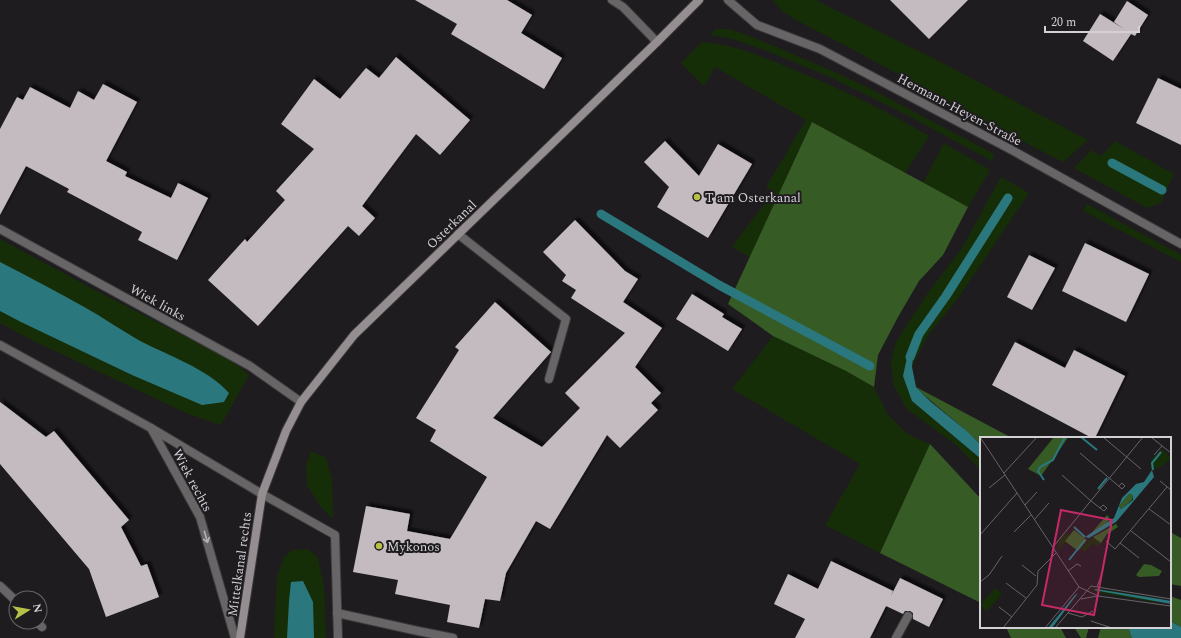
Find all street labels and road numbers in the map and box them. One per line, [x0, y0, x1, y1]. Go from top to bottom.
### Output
street label: Hermann-Heyen-Straße [894, 68, 1026, 151]
street label: Osterkanal [422, 196, 481, 254]
street label: Wiek links [126, 279, 189, 327]
street label: Wiek rechts [167, 445, 217, 516]
street label: Mittelkanal rechts [223, 510, 257, 618]

